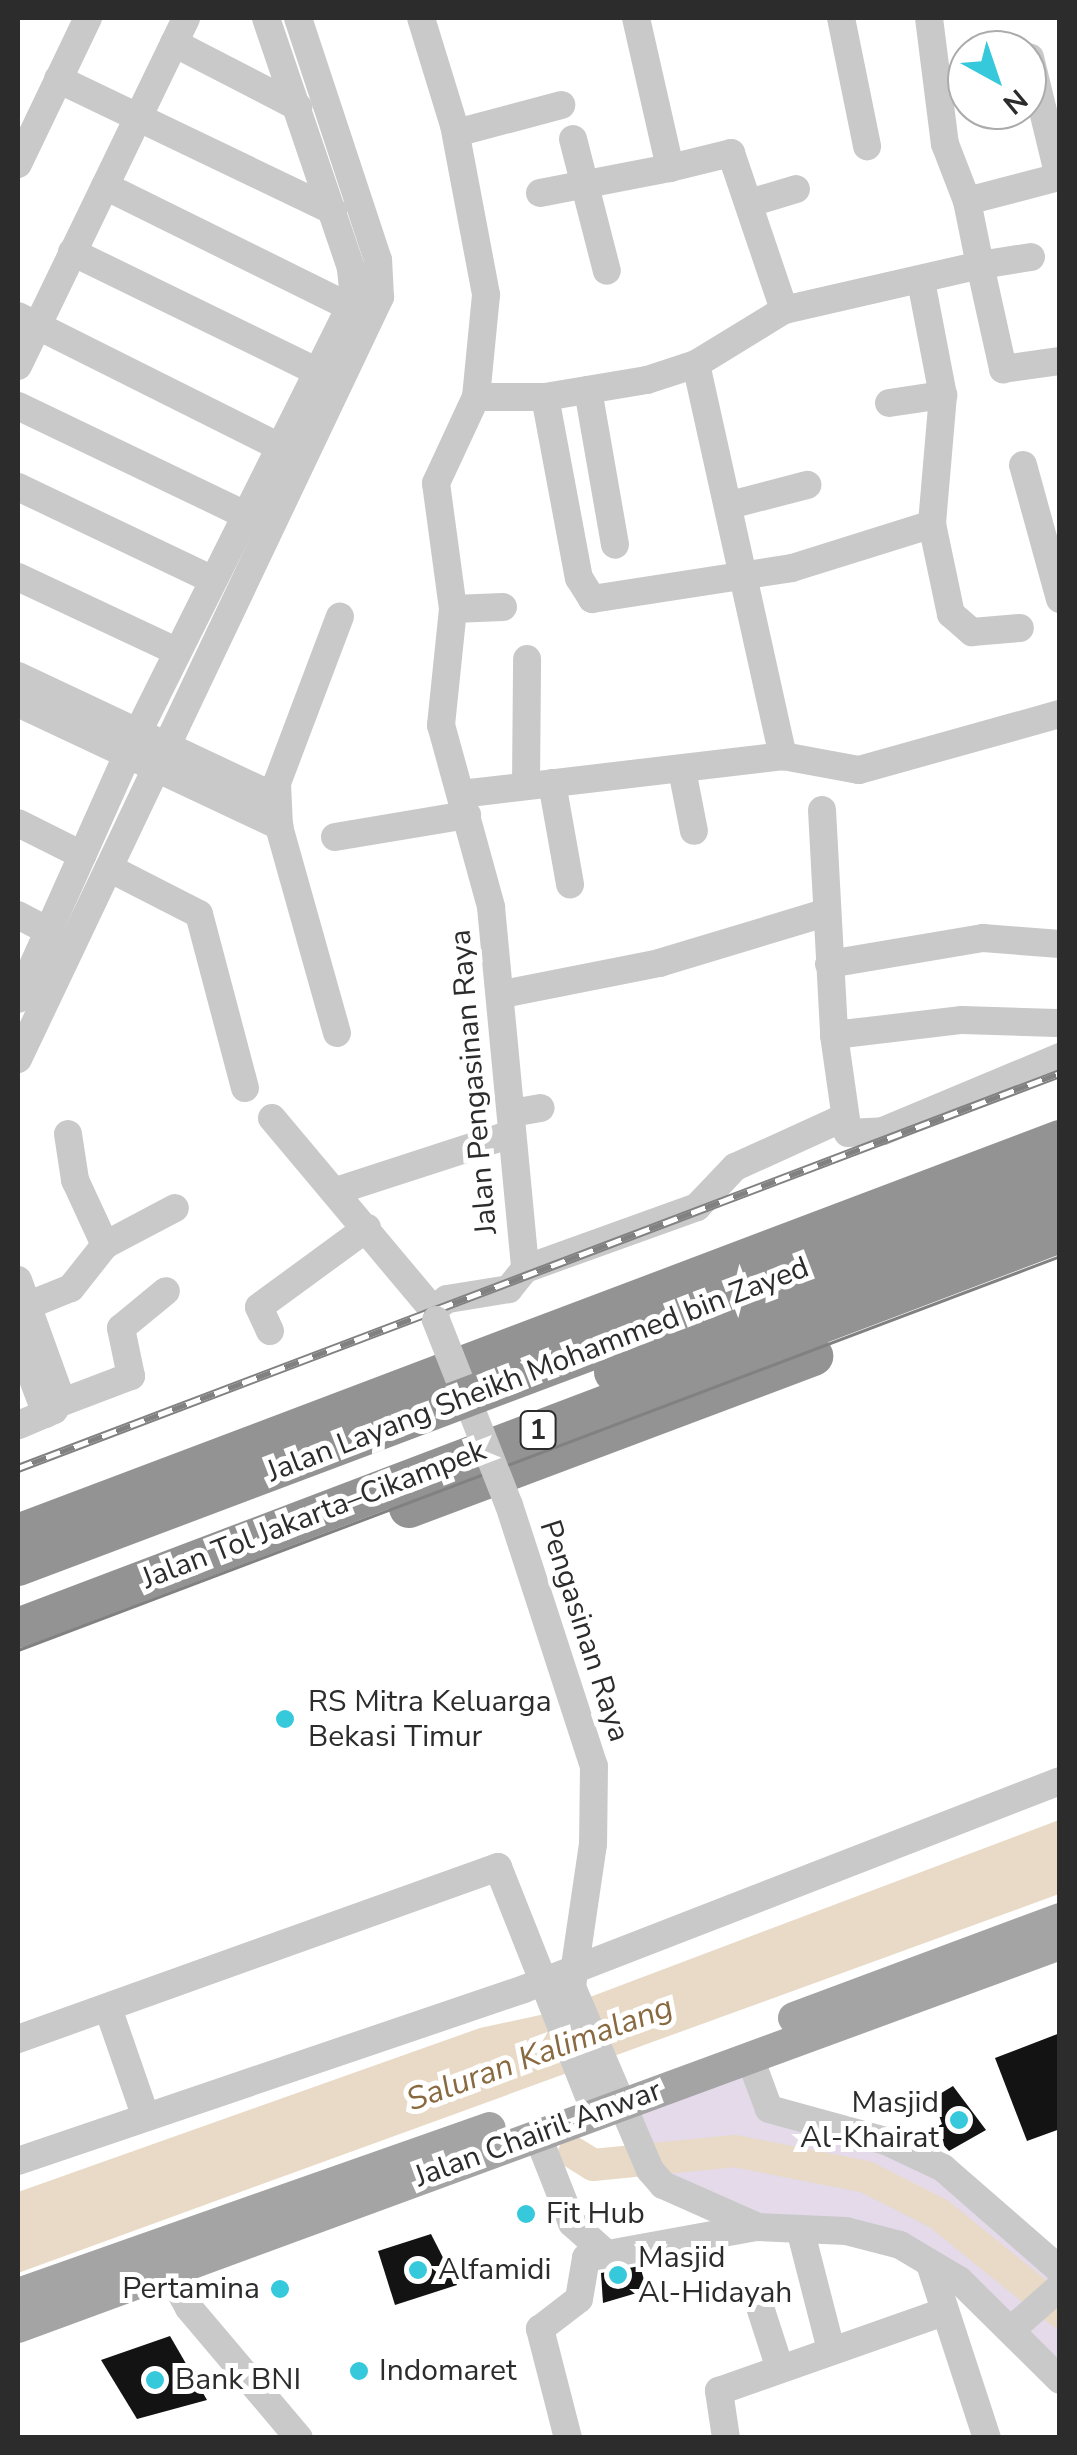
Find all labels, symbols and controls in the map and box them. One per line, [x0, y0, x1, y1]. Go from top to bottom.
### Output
north arrow [947, 30, 1047, 130]
text: N [995, 80, 1035, 123]
street label: Jalan Pengasinan Raya [443, 928, 505, 1236]
street label: Jalan Layang Sheikh Mohammed bin Zayed [262, 1250, 814, 1490]
road number: 1 [518, 1407, 558, 1453]
street label: Jalan Tol Jakarta–Cikampek [137, 1433, 491, 1597]
street label: Pengasinan Raya [531, 1516, 637, 1746]
place label: RS Mitra Keluarga Bekasi Timur [308, 1684, 552, 1754]
marker: RS Mitra Keluarga Bekasi Timur [272, 1706, 298, 1732]
water label: Saluran Kalimalang [402, 1988, 678, 2120]
street label: Jalan Chairil Anwar [410, 2073, 666, 2195]
place label: Masjid Al-Khairat [800, 2085, 939, 2156]
marker: Masjid Al-Khairat [948, 2109, 970, 2131]
place label: Fit Hub [546, 2196, 645, 2232]
marker: Fit Hub [515, 2203, 537, 2225]
place label: Masjid Al-Hidayah [638, 2240, 792, 2310]
place label: Alfamidi [438, 2252, 551, 2288]
marker: Alfamidi [407, 2259, 429, 2281]
marker: Masjid Al-Hidayah [607, 2264, 629, 2286]
place label: Pertamina [122, 2271, 260, 2307]
marker: Pertamina [269, 2278, 291, 2300]
place label: Indomaret [379, 2353, 516, 2389]
marker: Indomaret [348, 2360, 370, 2382]
place label: Bank BNI [175, 2362, 301, 2398]
marker: Bank BNI [144, 2369, 166, 2391]

